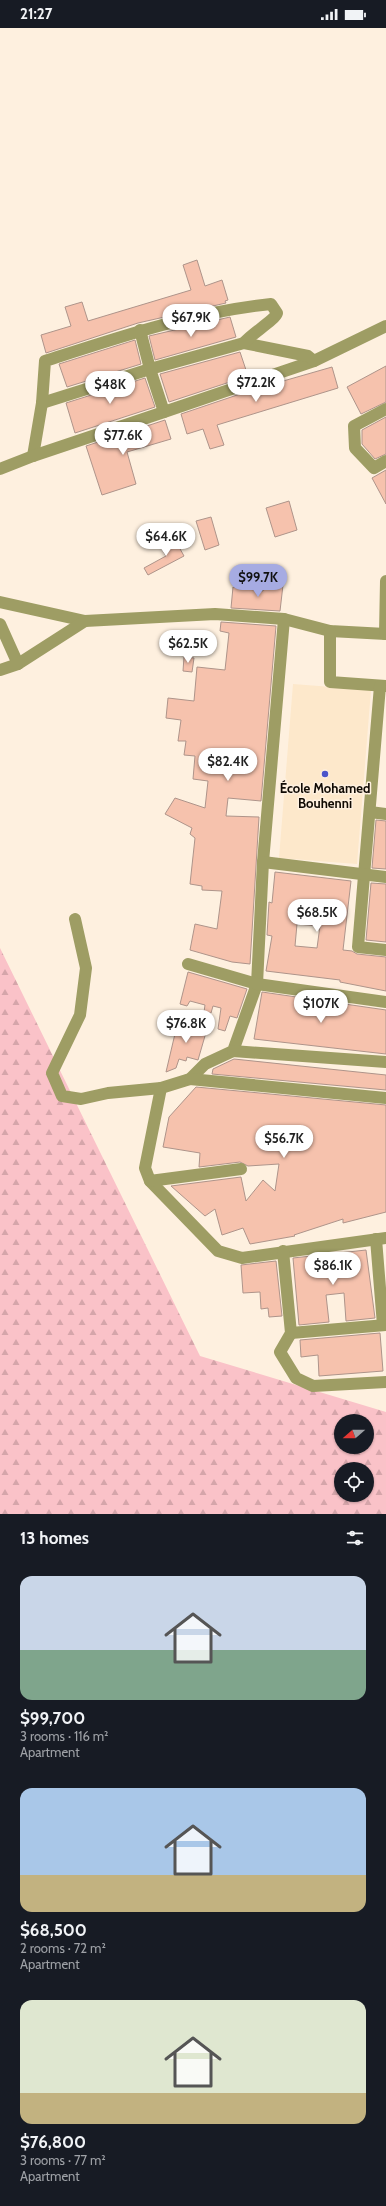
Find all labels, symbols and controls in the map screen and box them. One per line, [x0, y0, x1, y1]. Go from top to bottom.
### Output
text: 21:27 [20, 5, 52, 23]
pin: $67.9K [158, 304, 224, 338]
text: $67.9K [171, 309, 211, 325]
pin: $72.2K [223, 369, 289, 403]
pin: $48K [86, 371, 134, 405]
text: $72.2K [237, 374, 275, 390]
text: $48K [94, 376, 126, 392]
pin: $77.6K [90, 422, 156, 456]
text: $77.6K [104, 427, 142, 443]
pin: $64.6K [133, 523, 199, 557]
text: $64.6K [145, 528, 187, 544]
pin: $99.7K [225, 564, 291, 598]
text: $99.7K [238, 569, 278, 585]
pin: $62.5K [155, 630, 221, 664]
text: $62.5K [168, 635, 208, 651]
pin: $82.4K [195, 748, 261, 782]
text: $82.4K [207, 753, 249, 769]
marker: École Mohamed Bouhenni [320, 769, 330, 779]
place label: École Mohamed Bouhenni [280, 779, 370, 811]
pin: $68.5K [284, 899, 350, 933]
text: $68.5K [297, 904, 337, 920]
pin: $107K [293, 990, 349, 1024]
text: $107K [303, 995, 339, 1011]
pin: $76.8K [153, 1010, 219, 1044]
text: $76.8K [166, 1015, 206, 1031]
pin: $56.7K [251, 1125, 317, 1159]
text: $56.7K [264, 1130, 304, 1146]
pin: $86.1K [300, 1252, 366, 1286]
text: $86.1K [314, 1257, 352, 1273]
north arrow [334, 1414, 374, 1454]
map controls [334, 1414, 374, 1502]
button: locate [334, 1462, 374, 1502]
icon: filters [344, 1527, 366, 1549]
text: 13 homes [20, 1528, 89, 1548]
icon: home [157, 1602, 229, 1674]
text: $99,700 [20, 1708, 85, 1728]
text: 3 rooms · 116 m² [20, 1728, 108, 1744]
text: Apartment [20, 1744, 80, 1760]
icon: home [157, 1814, 229, 1886]
text: $68,500 [20, 1920, 87, 1940]
text: 2 rooms · 72 m² [20, 1940, 106, 1956]
text: Apartment [20, 1956, 80, 1972]
icon: home [157, 2026, 229, 2098]
text: $76,800 [20, 2132, 86, 2152]
text: 3 rooms · 77 m² [20, 2152, 106, 2168]
text: Apartment [20, 2168, 80, 2184]

